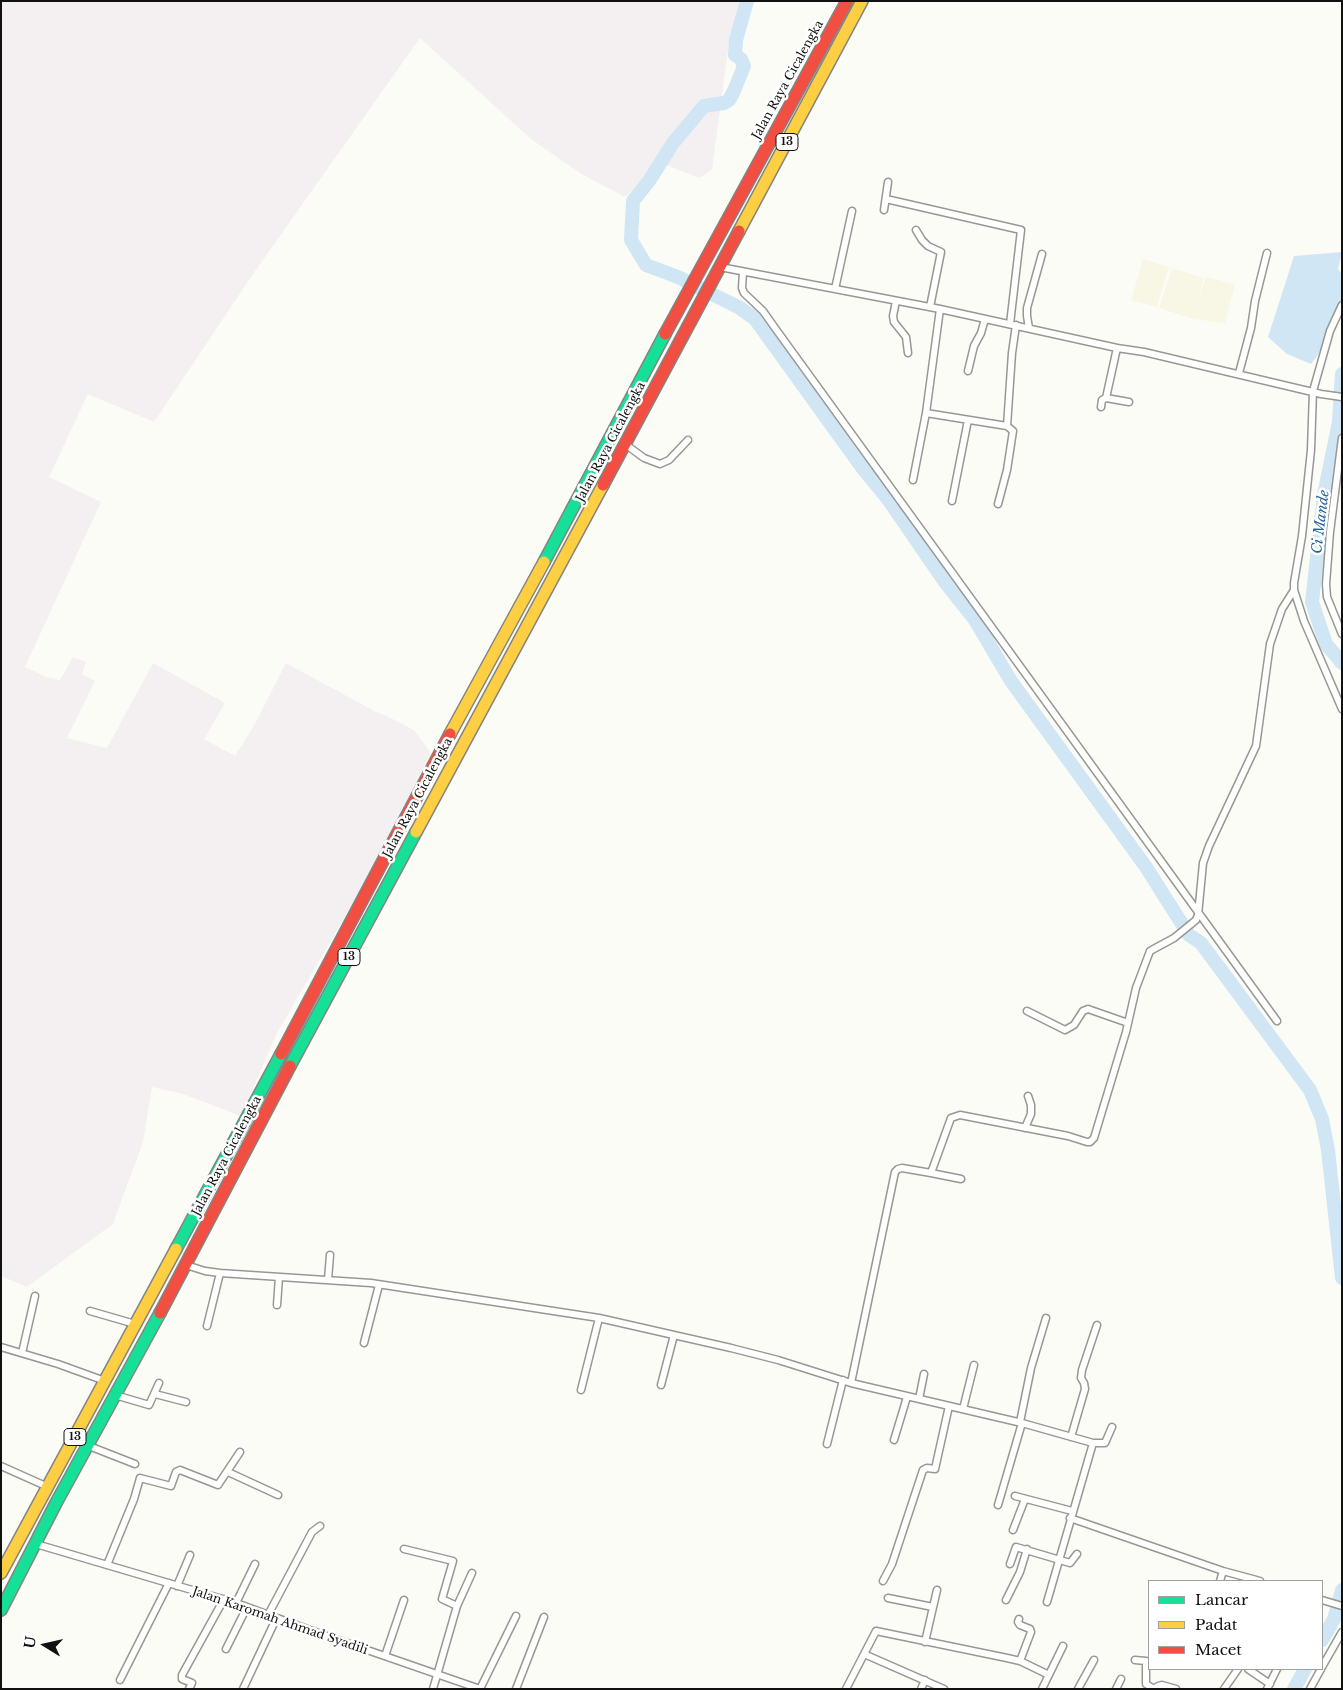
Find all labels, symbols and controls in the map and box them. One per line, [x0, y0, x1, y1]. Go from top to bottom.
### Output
street label: Jalan Raya Cicalengka [749, 18, 827, 142]
road number: 13 [776, 134, 798, 150]
street label: Jalan Raya Cicalengka [573, 380, 649, 504]
water label: Ci Mande [1309, 489, 1333, 555]
street label: Jalan Raya Cicalengka [380, 736, 456, 860]
road number: 13 [338, 949, 360, 966]
street label: Jalan Raya Cicalengka [189, 1094, 265, 1218]
road number: 13 [64, 1428, 86, 1445]
legend [1148, 1580, 1323, 1670]
street label: Jalan Karomah Ahmad Syadili [190, 1584, 370, 1658]
text: Lancar [1195, 1590, 1248, 1609]
text: Padat [1195, 1615, 1238, 1634]
north arrow [20, 1620, 70, 1670]
text: U [20, 1635, 40, 1650]
text: Macet [1195, 1640, 1242, 1659]

